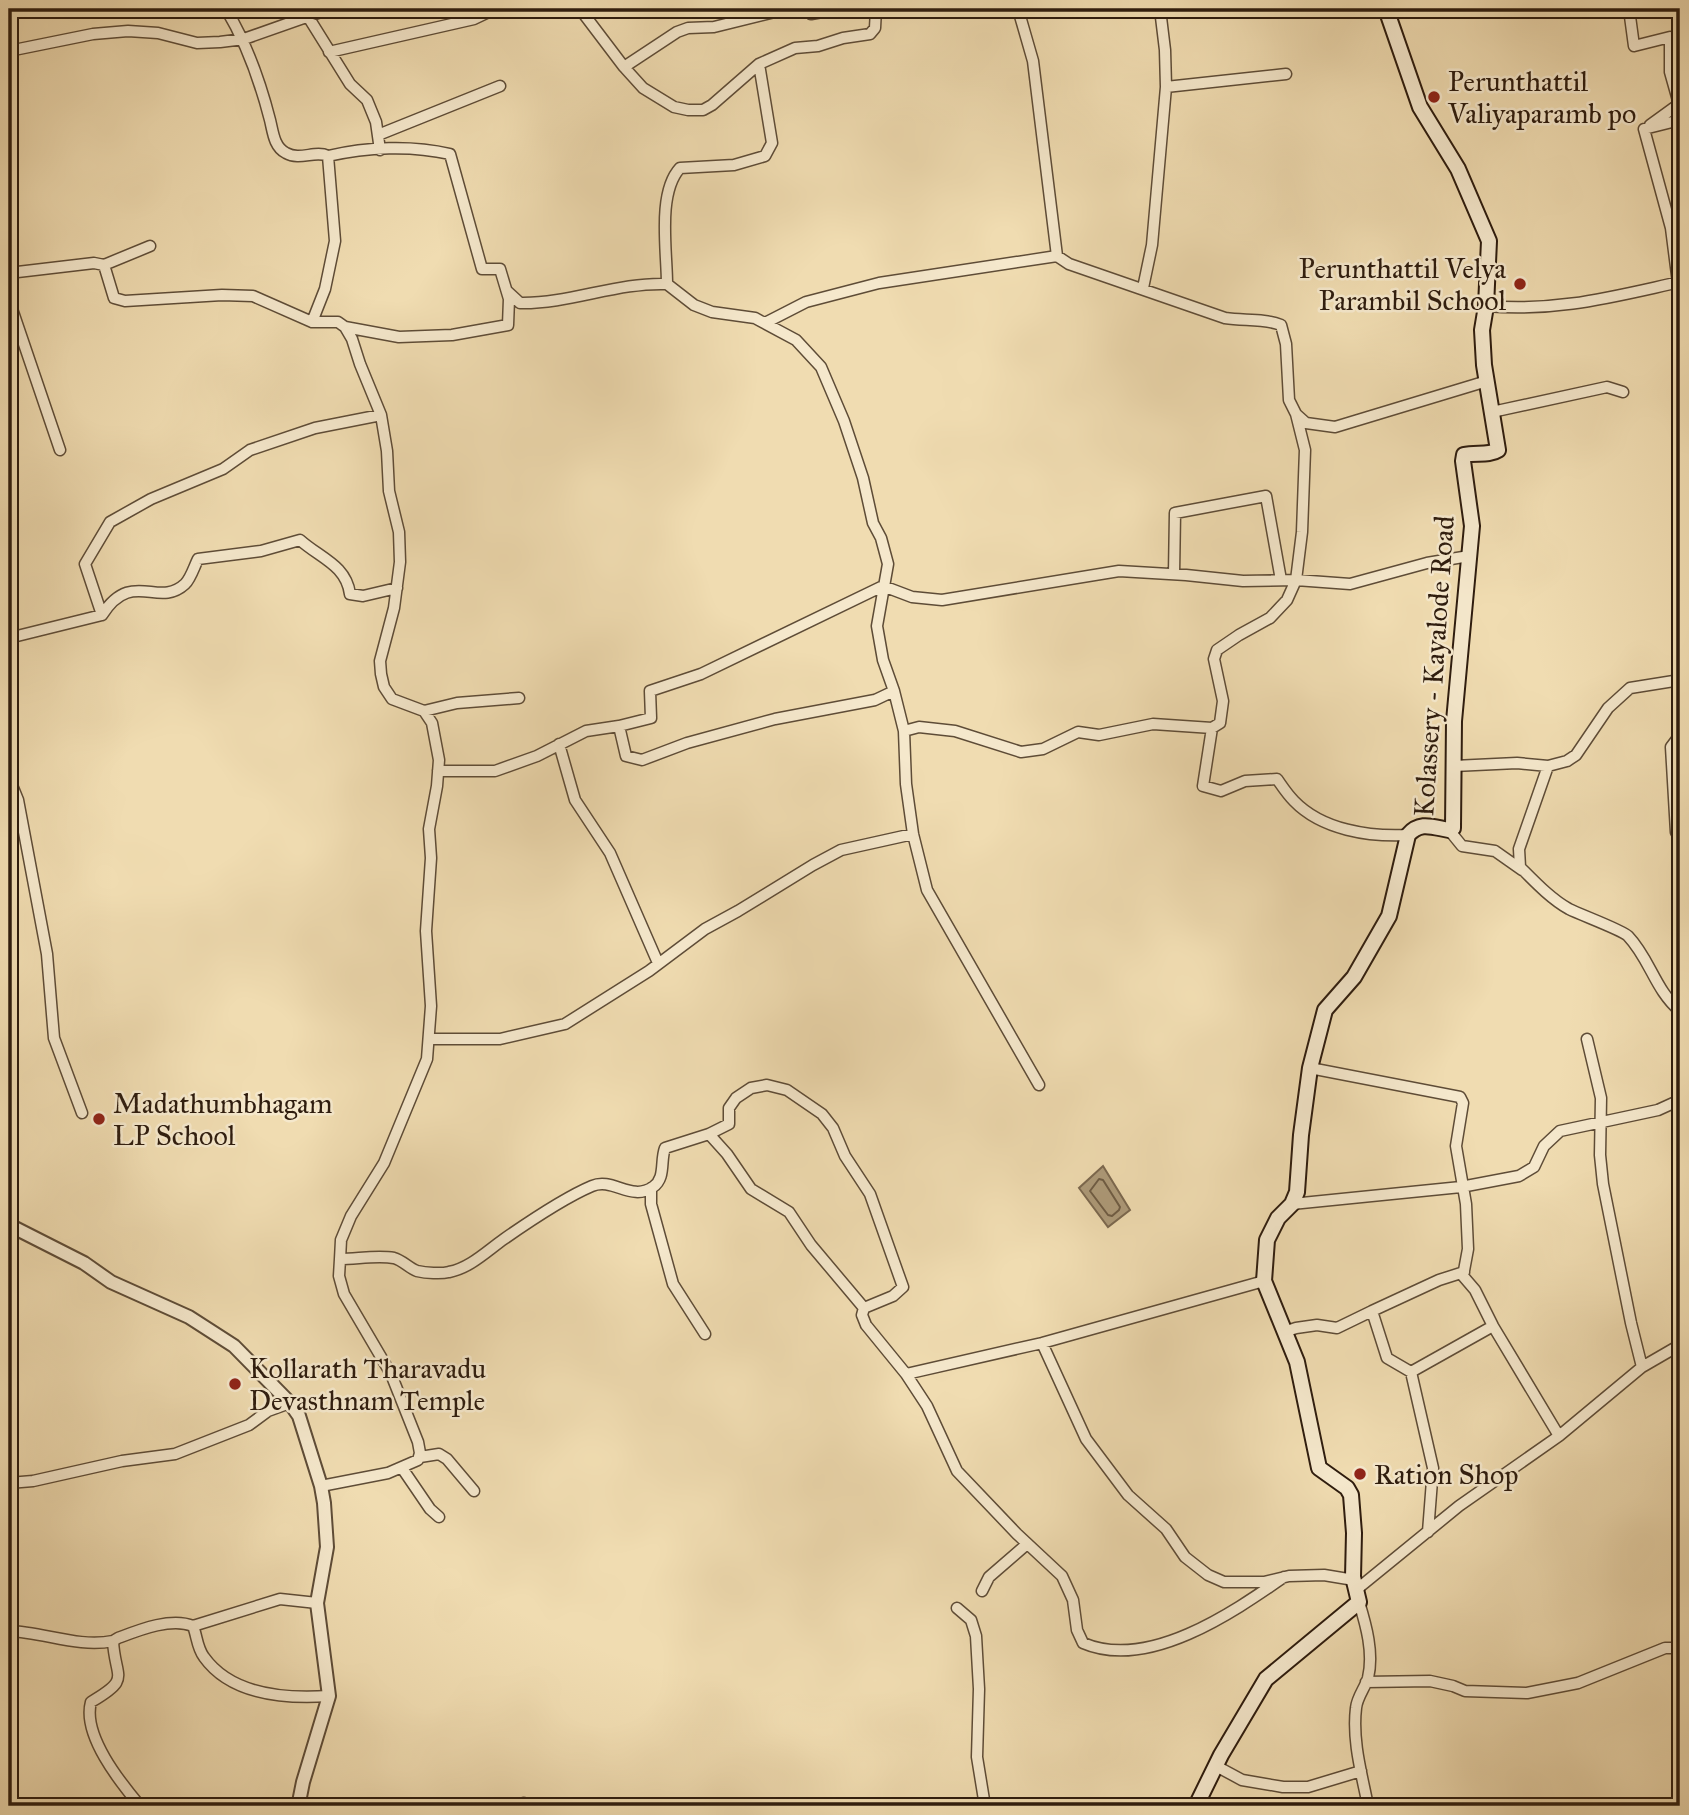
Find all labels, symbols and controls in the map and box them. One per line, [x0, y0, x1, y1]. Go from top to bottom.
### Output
place label: Perunthattil Valiyaparamb po [1447, 64, 1636, 131]
marker: Perunthattil Valiyaparamb po [1426, 89, 1442, 105]
place label: Perunthattil Velya Parambil School [1299, 251, 1506, 318]
marker: Perunthattil Velya Parambil School [1512, 276, 1528, 292]
street label: Kolassery - Kayalode Road [1406, 514, 1462, 818]
place label: Madathumbhagam LP School [113, 1086, 332, 1153]
marker: Madathumbhagam LP School [91, 1111, 107, 1127]
place label: Kollarath Tharavadu Devasthnam Temple [249, 1351, 486, 1418]
marker: Kollarath Tharavadu Devasthnam Temple [227, 1376, 243, 1392]
place label: Ration Shop [1374, 1457, 1518, 1492]
marker: Ration Shop [1352, 1466, 1368, 1482]

